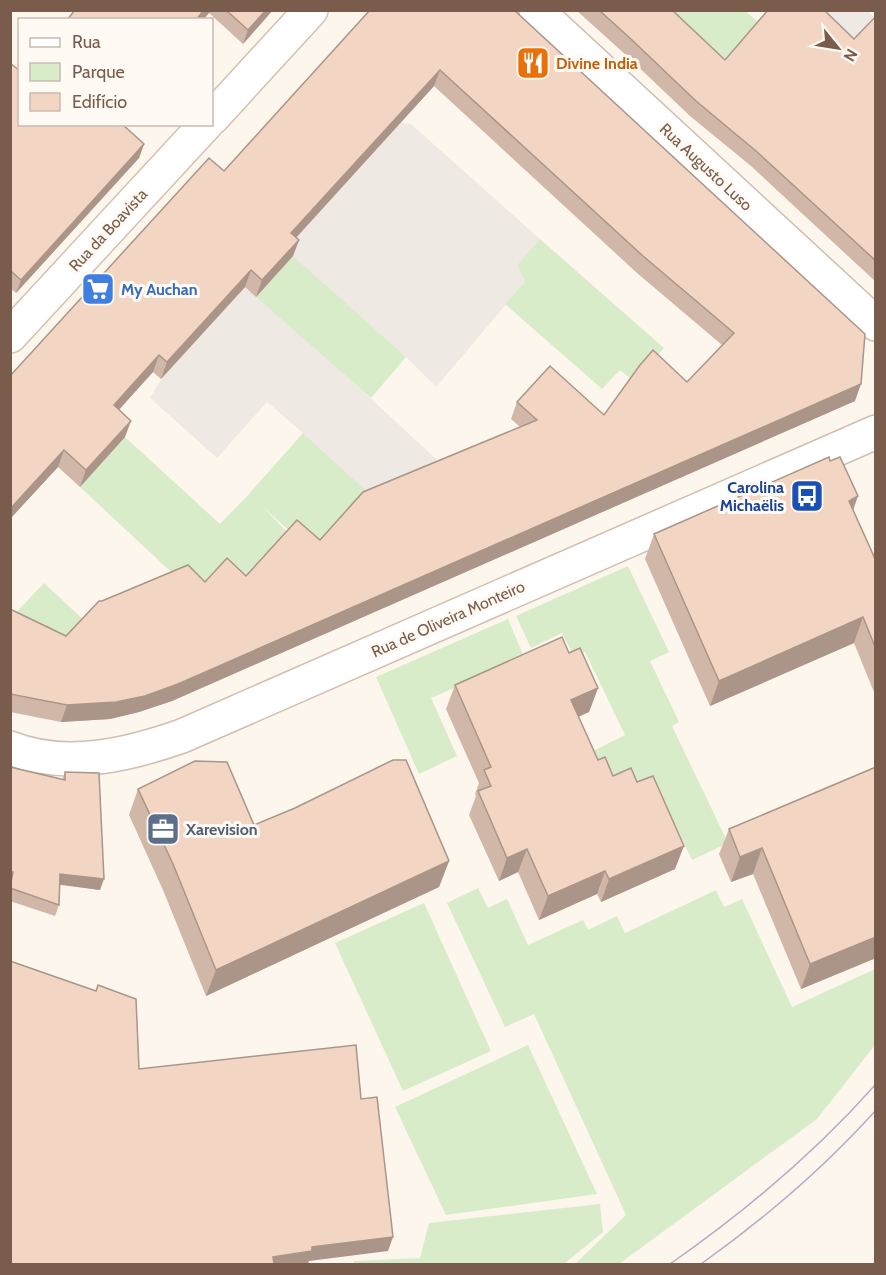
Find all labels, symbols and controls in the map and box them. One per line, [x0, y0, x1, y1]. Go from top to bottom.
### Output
legend [18, 18, 213, 126]
north arrow [808, 18, 868, 78]
text: Rua [72, 31, 101, 53]
restaurant icon: Divine India [515, 45, 551, 81]
text: N [840, 46, 862, 65]
place label: Divine India [556, 54, 638, 73]
text: Parque [72, 61, 125, 83]
text: Edifício [72, 91, 127, 113]
street label: Rua Augusto Luso [656, 119, 756, 215]
street label: Rua da Boavista [65, 185, 151, 275]
supermarket icon: My Auchan [80, 271, 116, 307]
place label: My Auchan [121, 280, 198, 299]
place label: Carolina Michaëlis [720, 478, 784, 515]
bus stop icon: Carolina Michaëlis [789, 478, 825, 514]
street label: Rua de Oliveira Monteiro [368, 577, 528, 661]
office icon: Xarevision [145, 811, 181, 847]
place label: Xarevision [185, 820, 258, 839]

